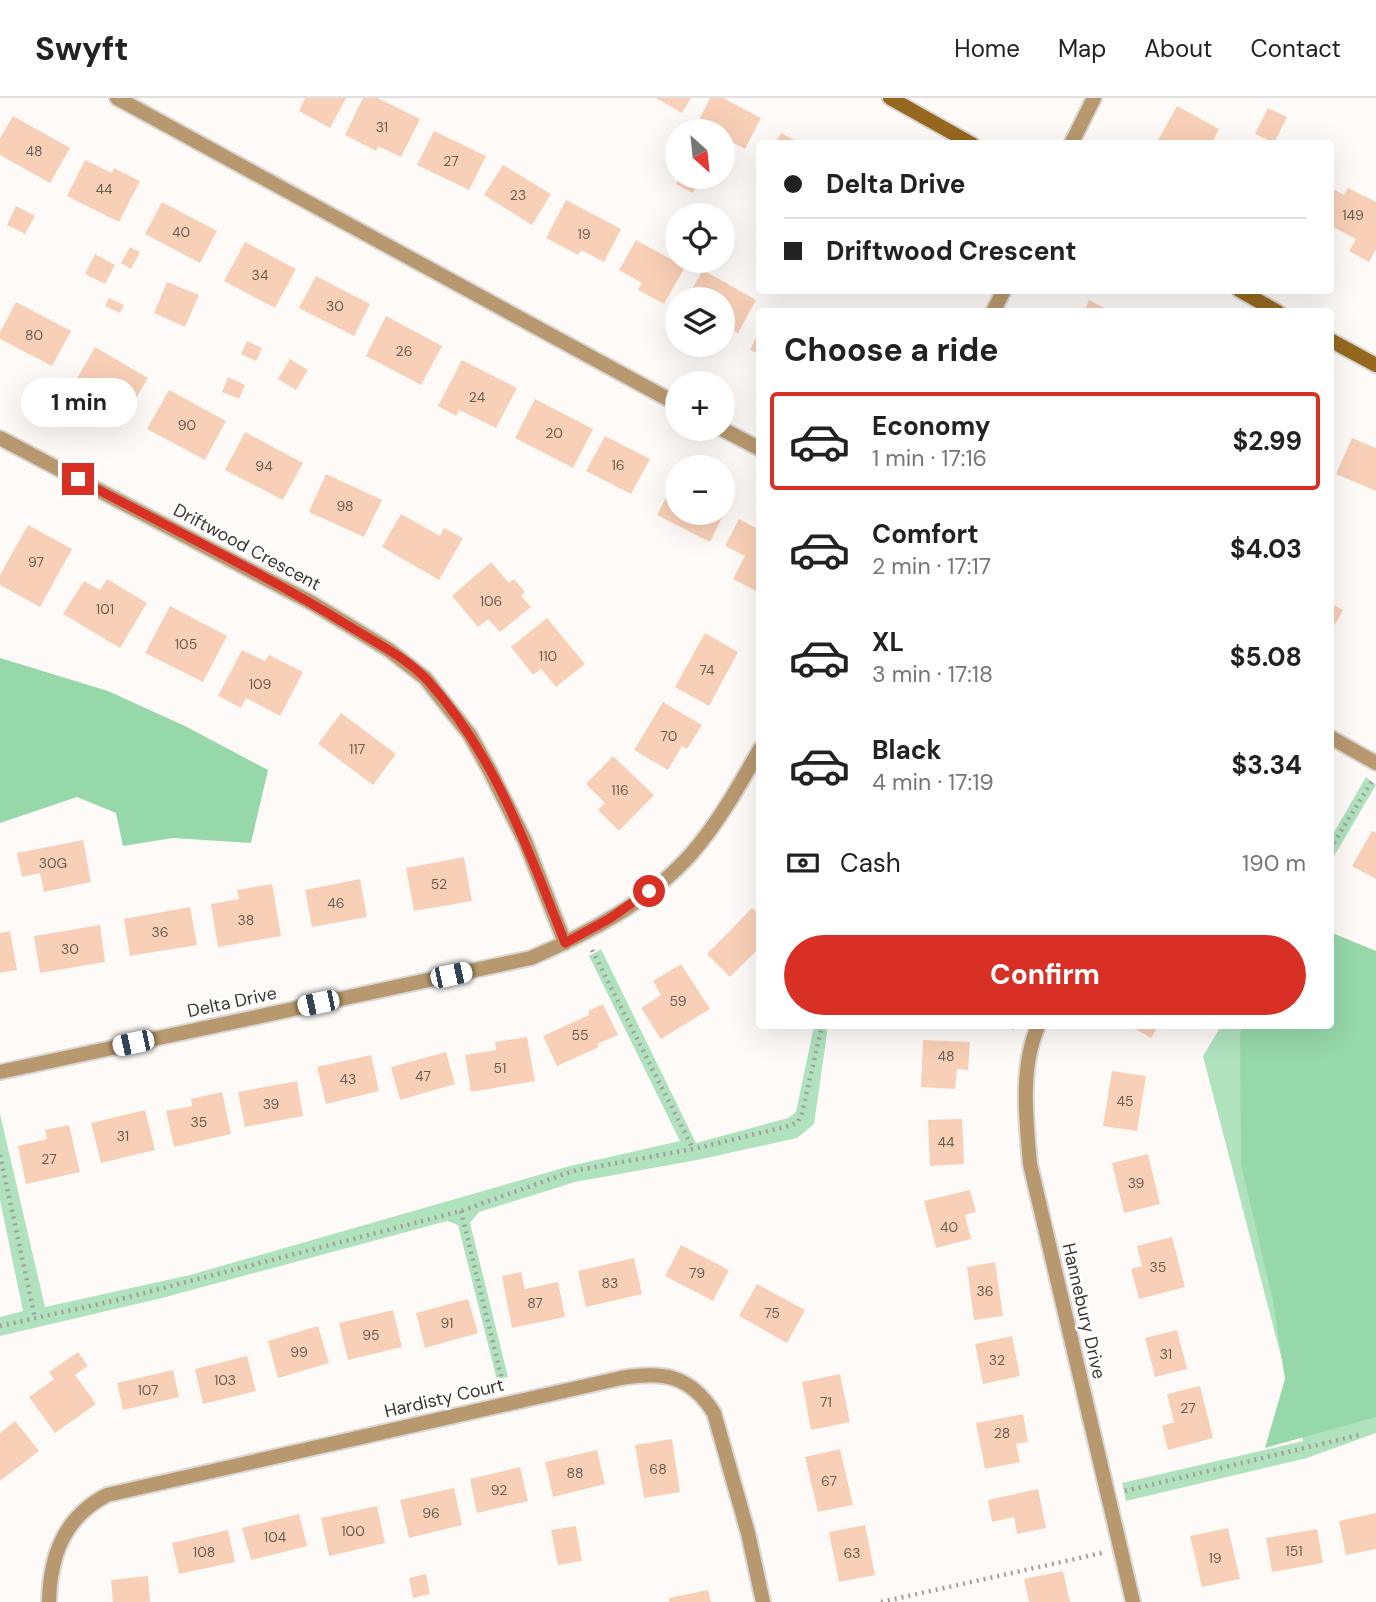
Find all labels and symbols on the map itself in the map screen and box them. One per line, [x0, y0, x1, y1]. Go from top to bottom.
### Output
house number: 31 [376, 118, 388, 136]
north arrow [665, 119, 735, 189]
house number: 48 [25, 142, 43, 160]
house number: 27 [443, 152, 459, 170]
house number: 44 [96, 180, 113, 198]
house number: 23 [510, 186, 526, 204]
house number: 149 [1342, 206, 1364, 224]
house number: 40 [172, 223, 190, 241]
house number: 19 [577, 225, 591, 243]
house number: 34 [252, 266, 269, 284]
house number: 30 [326, 297, 344, 315]
house number: 80 [25, 326, 43, 344]
house number: 26 [396, 342, 412, 360]
callout: 1 min [20, 378, 136, 426]
house number: 24 [469, 388, 486, 406]
house number: 90 [178, 416, 196, 434]
house number: 20 [545, 424, 563, 442]
house number: 16 [611, 456, 625, 474]
house number: 94 [255, 457, 273, 475]
route end [62, 463, 94, 495]
house number: 98 [336, 497, 354, 515]
street label: Driftwood Crescent [169, 498, 325, 596]
house number: 97 [28, 553, 44, 571]
house number: 106 [480, 592, 502, 610]
house number: 101 [96, 600, 114, 618]
house number: 105 [175, 635, 197, 653]
house number: 110 [539, 647, 557, 665]
house number: 74 [699, 661, 715, 679]
house number: 109 [249, 675, 272, 693]
house number: 70 [661, 727, 677, 745]
house number: 117 [349, 740, 365, 758]
house number: 116 [611, 781, 629, 799]
house number: 30G [39, 854, 67, 872]
house number: 52 [431, 875, 447, 893]
route start [633, 875, 665, 907]
house number: 46 [327, 894, 345, 912]
house number: 38 [238, 911, 254, 929]
house number: 36 [151, 923, 169, 941]
house number: 30 [61, 940, 79, 958]
car [429, 960, 474, 990]
street label: Delta Drive [185, 981, 279, 1023]
car [296, 988, 341, 1018]
house number: 59 [670, 992, 687, 1010]
house number: 55 [571, 1026, 589, 1044]
car [111, 1028, 156, 1058]
house number: 48 [937, 1047, 955, 1065]
house number: 51 [494, 1059, 506, 1077]
house number: 47 [415, 1067, 431, 1085]
house number: 43 [340, 1070, 356, 1088]
house number: 45 [1116, 1092, 1134, 1110]
house number: 39 [263, 1095, 280, 1113]
house number: 35 [191, 1113, 207, 1131]
house number: 31 [117, 1127, 129, 1145]
house number: 44 [938, 1133, 955, 1151]
house number: 27 [41, 1150, 57, 1168]
house number: 39 [1128, 1174, 1145, 1192]
house number: 40 [940, 1218, 958, 1236]
street label: Hannebury Drive [1057, 1241, 1111, 1381]
house number: 35 [1150, 1258, 1166, 1276]
house number: 79 [689, 1264, 705, 1282]
house number: 83 [602, 1274, 618, 1292]
house number: 36 [976, 1282, 994, 1300]
house number: 87 [527, 1294, 543, 1312]
house number: 75 [764, 1304, 780, 1322]
house number: 91 [441, 1314, 453, 1332]
house number: 95 [362, 1326, 380, 1344]
house number: 99 [290, 1343, 308, 1361]
house number: 31 [1160, 1345, 1172, 1363]
house number: 32 [989, 1351, 1005, 1369]
house number: 103 [214, 1371, 236, 1389]
street label: Hardisty Court [382, 1373, 506, 1423]
house number: 107 [137, 1381, 159, 1399]
house number: 71 [820, 1393, 832, 1411]
house number: 27 [1180, 1399, 1196, 1417]
house number: 28 [994, 1424, 1010, 1442]
house number: 68 [649, 1460, 667, 1478]
house number: 88 [566, 1464, 584, 1482]
house number: 67 [821, 1472, 837, 1490]
house number: 92 [491, 1481, 507, 1499]
house number: 96 [422, 1504, 440, 1522]
house number: 100 [341, 1522, 365, 1540]
house number: 104 [264, 1528, 287, 1546]
house number: 151 [1285, 1542, 1303, 1560]
house number: 108 [193, 1543, 215, 1561]
house number: 63 [843, 1544, 861, 1562]
house number: 19 [1208, 1549, 1222, 1567]

